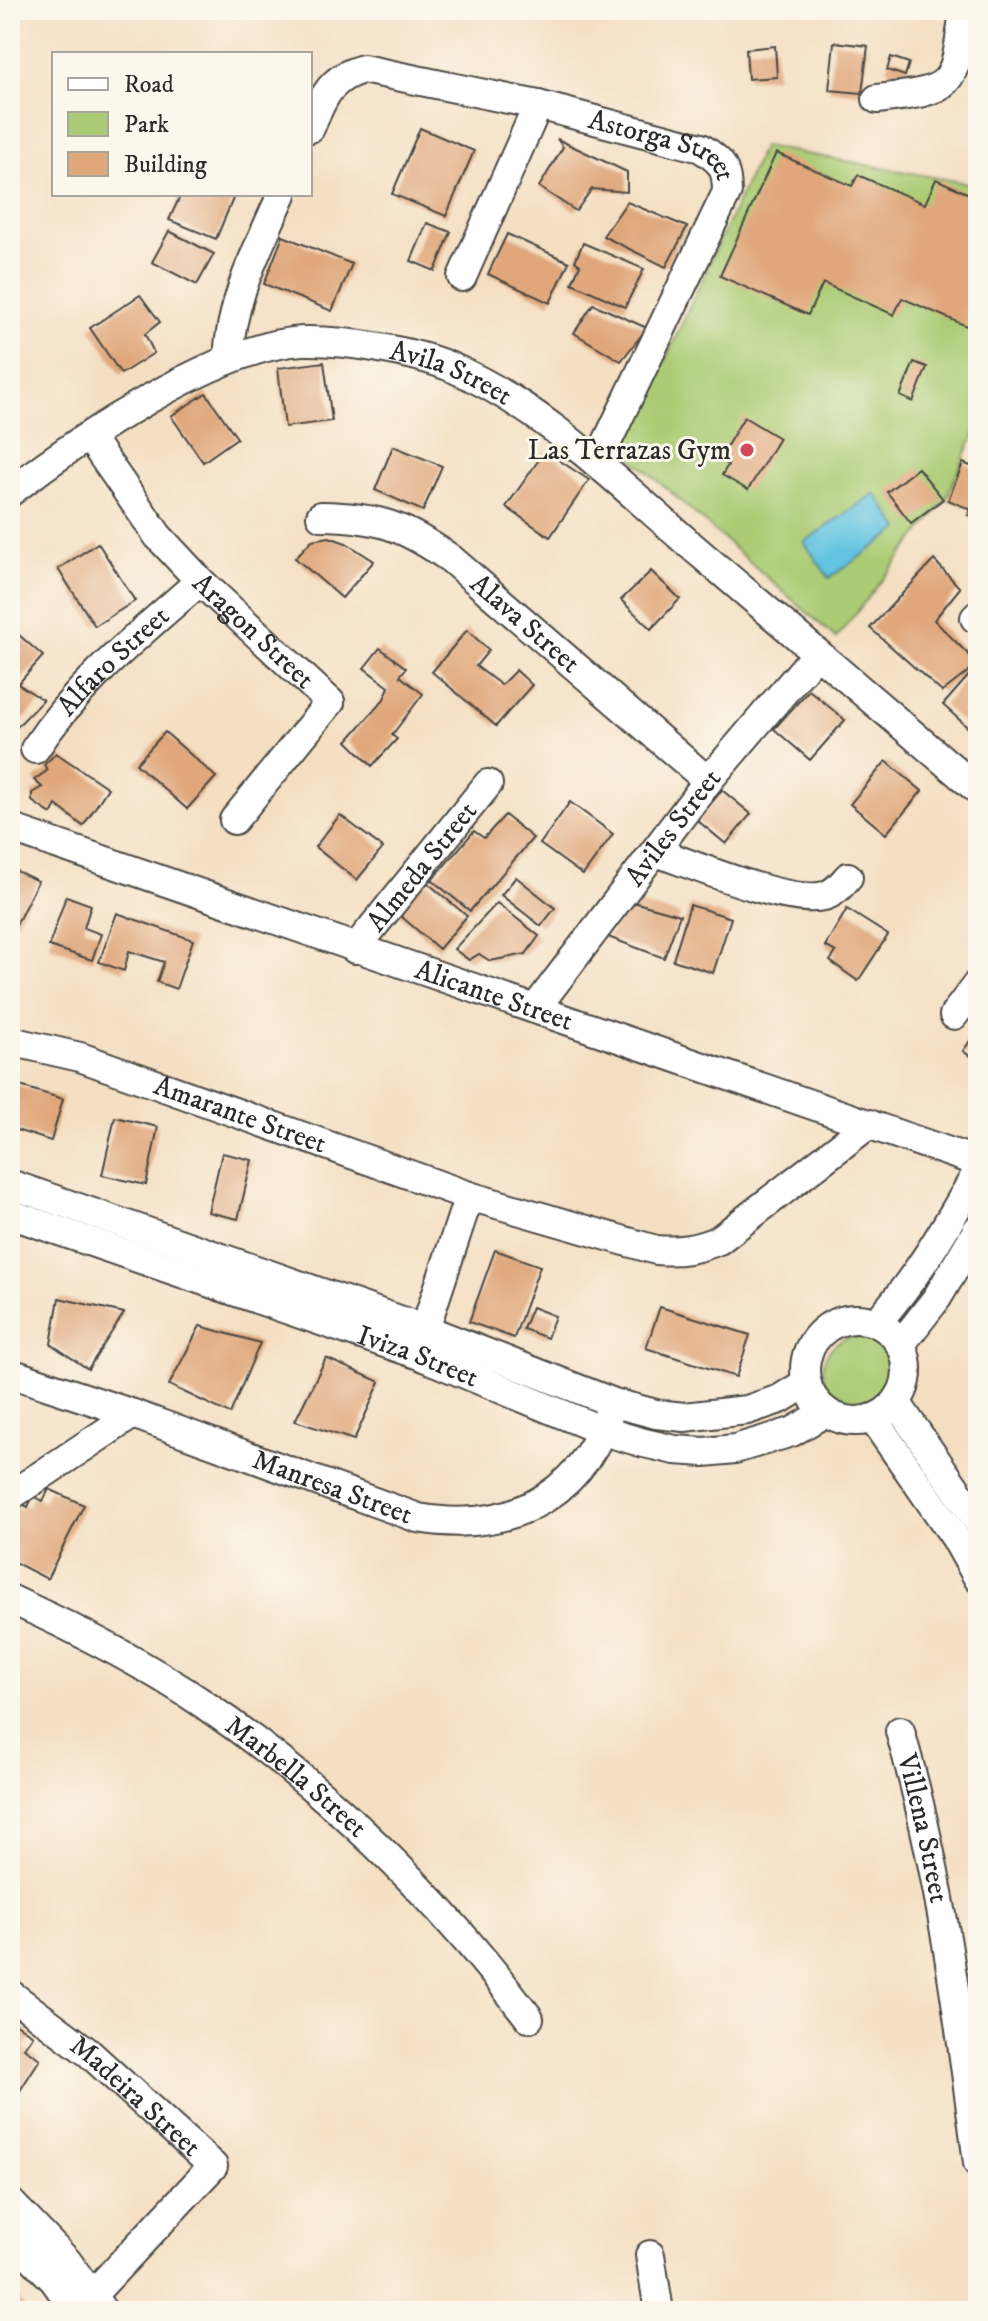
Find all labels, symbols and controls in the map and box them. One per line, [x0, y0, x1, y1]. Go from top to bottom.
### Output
legend [52, 52, 312, 196]
text: Road [124, 70, 174, 100]
street label: Astorga Street [585, 102, 744, 184]
text: Park [124, 110, 169, 140]
text: Building [124, 150, 207, 180]
street label: Avila Street [387, 333, 519, 413]
place label: Las Terrazas Gym [528, 433, 731, 468]
marker: Las Terrazas Gym [738, 441, 756, 459]
street label: Aragon Street [185, 565, 322, 696]
street label: Alava Street [463, 566, 588, 680]
street label: Alfaro Street [49, 598, 176, 723]
street label: Aviles Street [617, 761, 728, 893]
street label: Almeda Street [359, 794, 484, 939]
street label: Alicante Street [410, 952, 578, 1038]
street label: Amarante Street [149, 1067, 331, 1161]
street label: Iviza Street [353, 1317, 484, 1395]
street label: Manresa Street [248, 1442, 417, 1532]
street label: Marbella Street [218, 1708, 375, 1845]
street label: Villena Street [889, 1749, 957, 1906]
street label: Madeira Street [63, 2028, 209, 2164]

